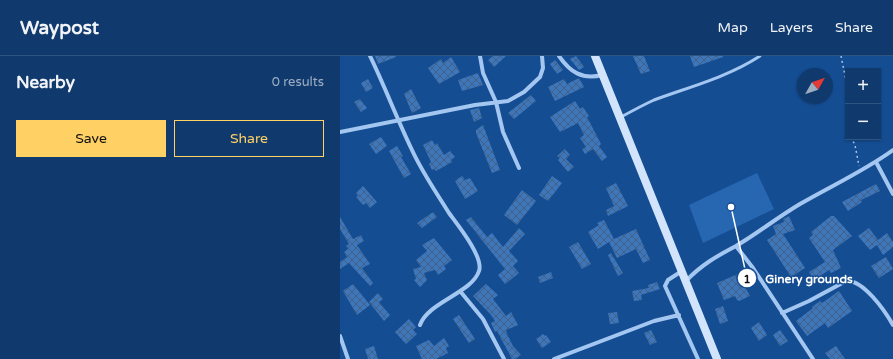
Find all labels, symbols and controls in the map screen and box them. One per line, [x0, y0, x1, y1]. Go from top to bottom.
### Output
text: Waypost [20, 17, 99, 39]
text: Map [718, 19, 748, 36]
text: Layers [770, 19, 813, 36]
text: Share [835, 19, 873, 36]
north arrow [797, 68, 833, 104]
map controls [845, 68, 881, 140]
button: + [845, 68, 881, 104]
text: Nearby [16, 72, 75, 93]
text: 0 results [272, 74, 324, 90]
button: − [845, 104, 881, 140]
button: Save [16, 120, 166, 157]
button: Share [174, 120, 324, 157]
callout: Ginery grounds [737, 266, 861, 290]
text: 1 [743, 272, 751, 286]
text: Ginery grounds [765, 272, 853, 287]

